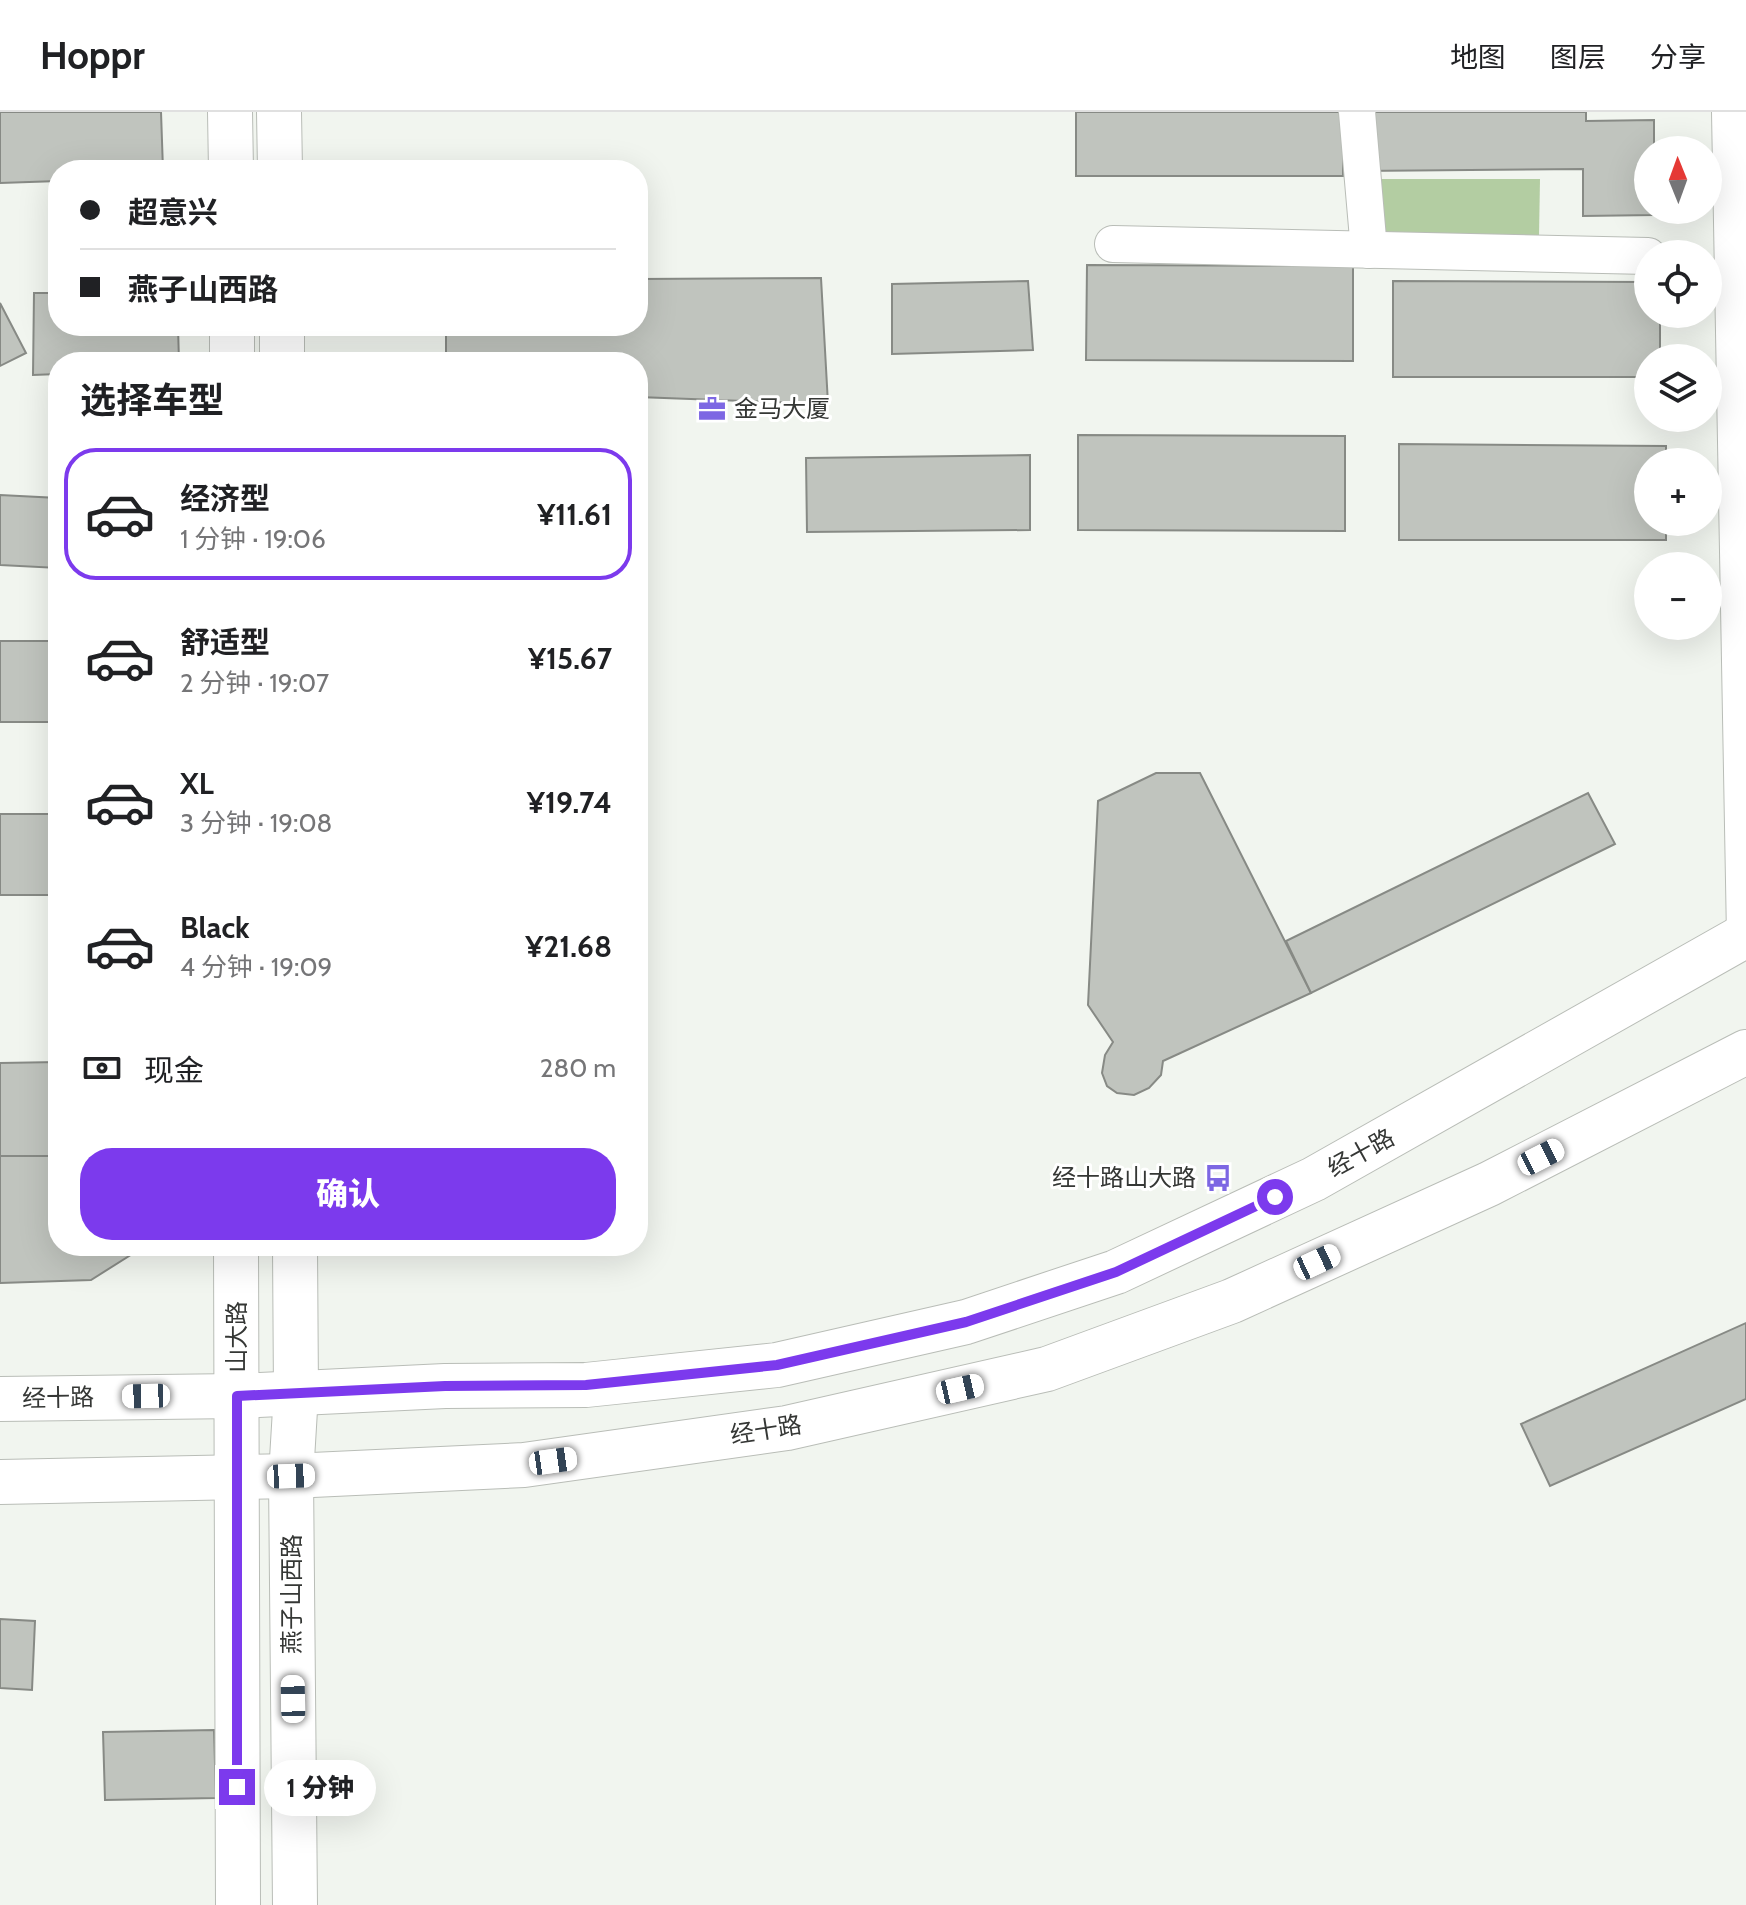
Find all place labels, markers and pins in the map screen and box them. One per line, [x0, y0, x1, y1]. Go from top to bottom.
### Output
office icon: 金马大厦 [697, 394, 727, 424]
place label: 金马大厦 [734, 394, 830, 423]
place label: 经十路山大路 [1052, 1163, 1196, 1192]
bus stop icon: 经十路山大路 [1203, 1163, 1233, 1193]

